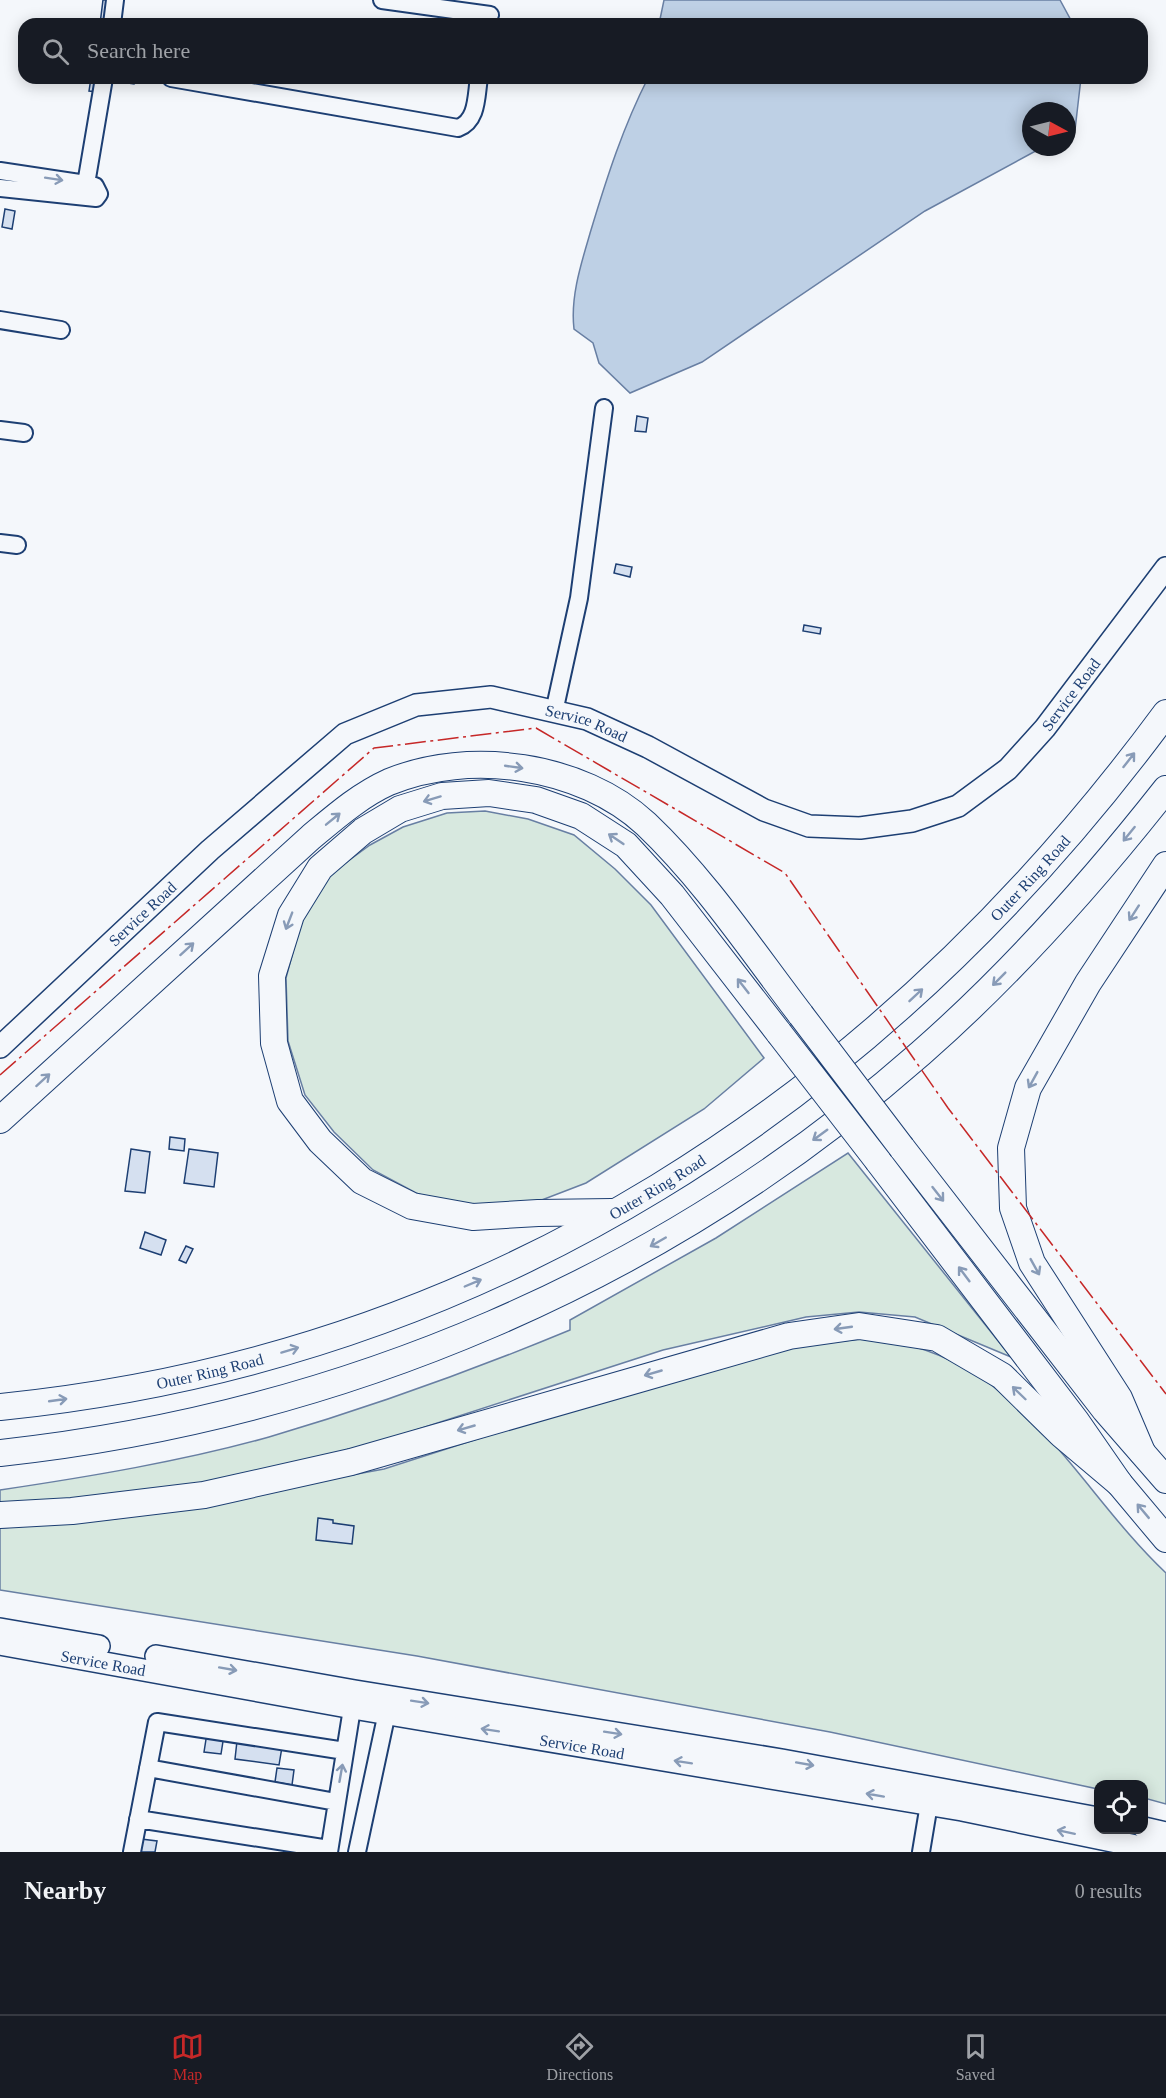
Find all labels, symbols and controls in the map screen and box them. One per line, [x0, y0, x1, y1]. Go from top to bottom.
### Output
search box [18, 18, 1148, 84]
icon: search [39, 35, 72, 68]
text: Search here [87, 38, 190, 63]
north arrow [1022, 102, 1076, 156]
one-way arrow [44, 174, 64, 185]
street label: Service Road [1038, 655, 1103, 734]
street label: Service Road [544, 701, 630, 745]
one-way arrow [1123, 753, 1136, 769]
one-way arrow [504, 762, 523, 773]
one-way arrow [423, 794, 442, 805]
one-way arrow [325, 812, 340, 826]
one-way arrow [1123, 826, 1136, 842]
street label: Outer Ring Road [987, 832, 1073, 924]
one-way arrow [608, 833, 625, 845]
street label: Service Road [105, 878, 179, 949]
one-way arrow [1128, 905, 1140, 921]
one-way arrow [283, 912, 294, 930]
one-way arrow [180, 942, 195, 956]
one-way arrow [992, 972, 1006, 987]
one-way arrow [736, 979, 749, 995]
one-way arrow [908, 988, 923, 1002]
one-way arrow [1027, 1071, 1039, 1088]
one-way arrow [35, 1073, 50, 1087]
one-way arrow [813, 1129, 829, 1141]
street label: Outer Ring Road [606, 1151, 708, 1222]
one-way arrow [932, 1186, 945, 1202]
one-way arrow [650, 1236, 667, 1248]
one-way arrow [1029, 1258, 1041, 1275]
one-way arrow [958, 1266, 971, 1282]
one-way arrow [463, 1277, 481, 1289]
one-way arrow [833, 1323, 853, 1334]
one-way arrow [280, 1344, 299, 1355]
street label: Outer Ring Road [155, 1350, 265, 1392]
one-way arrow [644, 1368, 663, 1379]
one-way arrow [1012, 1386, 1027, 1400]
one-way arrow [48, 1394, 67, 1405]
one-way arrow [457, 1423, 476, 1434]
one-way arrow [1136, 1504, 1149, 1520]
street label: Service Road [60, 1647, 147, 1679]
one-way arrow [218, 1663, 238, 1674]
one-way arrow [410, 1696, 430, 1707]
one-way arrow [481, 1725, 501, 1736]
one-way arrow [602, 1727, 622, 1738]
street label: Service Road [538, 1731, 626, 1762]
one-way arrow [673, 1757, 693, 1768]
one-way arrow [795, 1759, 815, 1770]
one-way arrow [336, 1764, 347, 1784]
map controls [1094, 1780, 1148, 1834]
button: locate [1094, 1780, 1148, 1834]
one-way arrow [866, 1789, 885, 1800]
one-way arrow [1057, 1825, 1076, 1837]
text: Nearby [24, 1876, 106, 1905]
text: 0 results [1075, 1880, 1142, 1902]
tab: Map [171, 2030, 204, 2084]
tab: Directions [547, 2030, 613, 2084]
tab: Saved [956, 2030, 995, 2084]

